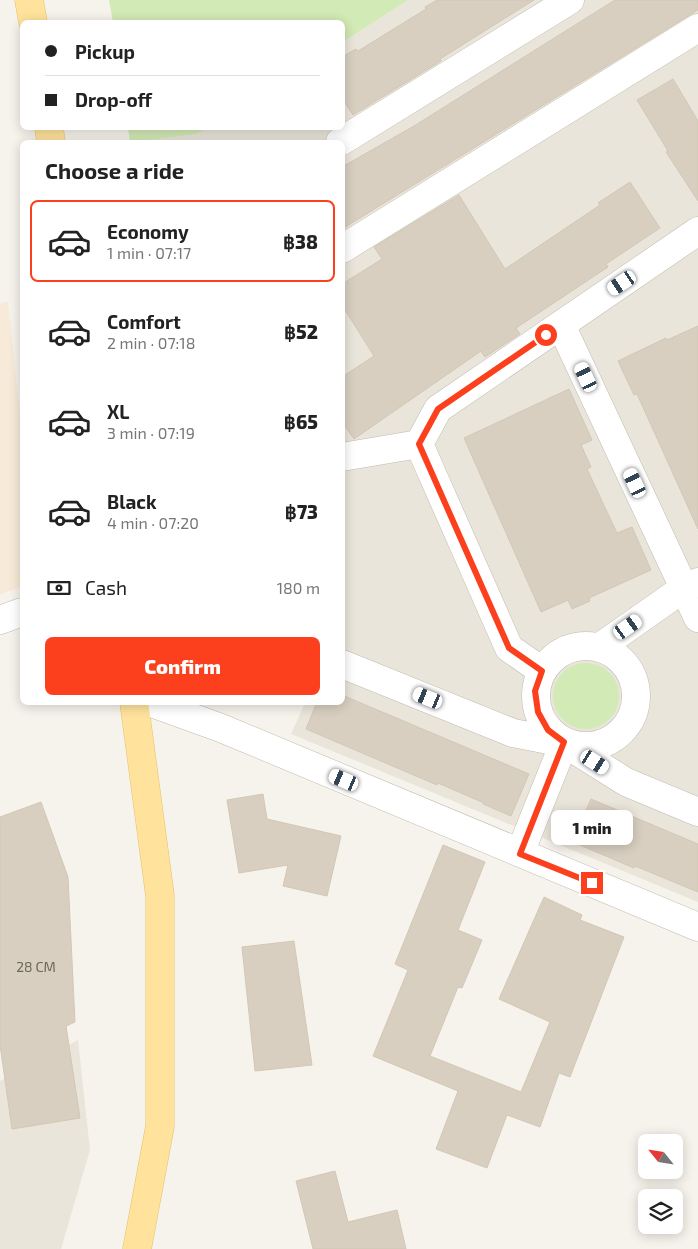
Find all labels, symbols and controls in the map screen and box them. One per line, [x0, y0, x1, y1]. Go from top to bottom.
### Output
text: Pickup [75, 40, 135, 63]
text: Drop-off [75, 88, 152, 111]
text: Choose a ride [45, 157, 184, 183]
icon: car [47, 219, 92, 264]
text: Economy [107, 220, 189, 243]
text: ฿38 [283, 230, 318, 253]
text: 1 min · 07:17 [107, 243, 191, 262]
car [605, 268, 638, 298]
icon: car [47, 309, 92, 354]
text: Comfort [107, 310, 181, 333]
text: ฿52 [284, 320, 318, 343]
route start [535, 324, 557, 346]
text: 2 min · 07:18 [107, 333, 195, 352]
car [572, 360, 599, 394]
icon: car [47, 399, 92, 444]
text: XL [107, 400, 129, 423]
text: ฿65 [284, 410, 318, 433]
text: 3 min · 07:19 [107, 423, 195, 442]
car [621, 466, 648, 500]
icon: car [47, 489, 92, 534]
text: Black [107, 490, 157, 513]
text: ฿73 [285, 500, 318, 523]
text: 4 min · 07:20 [107, 513, 199, 532]
icon: cash [45, 574, 73, 602]
text: Cash [85, 576, 127, 599]
text: 180 m [277, 578, 320, 597]
car [611, 612, 644, 642]
button: Confirm [45, 637, 320, 695]
car [411, 685, 444, 711]
car [578, 748, 611, 776]
car [327, 767, 360, 793]
callout: 1 min [551, 810, 633, 846]
text: 1 min [572, 818, 612, 837]
route end [581, 872, 603, 894]
house number: 28 CM [16, 958, 56, 975]
north arrow [638, 1134, 682, 1179]
map controls [638, 1134, 683, 1234]
button: layers [638, 1189, 683, 1234]

